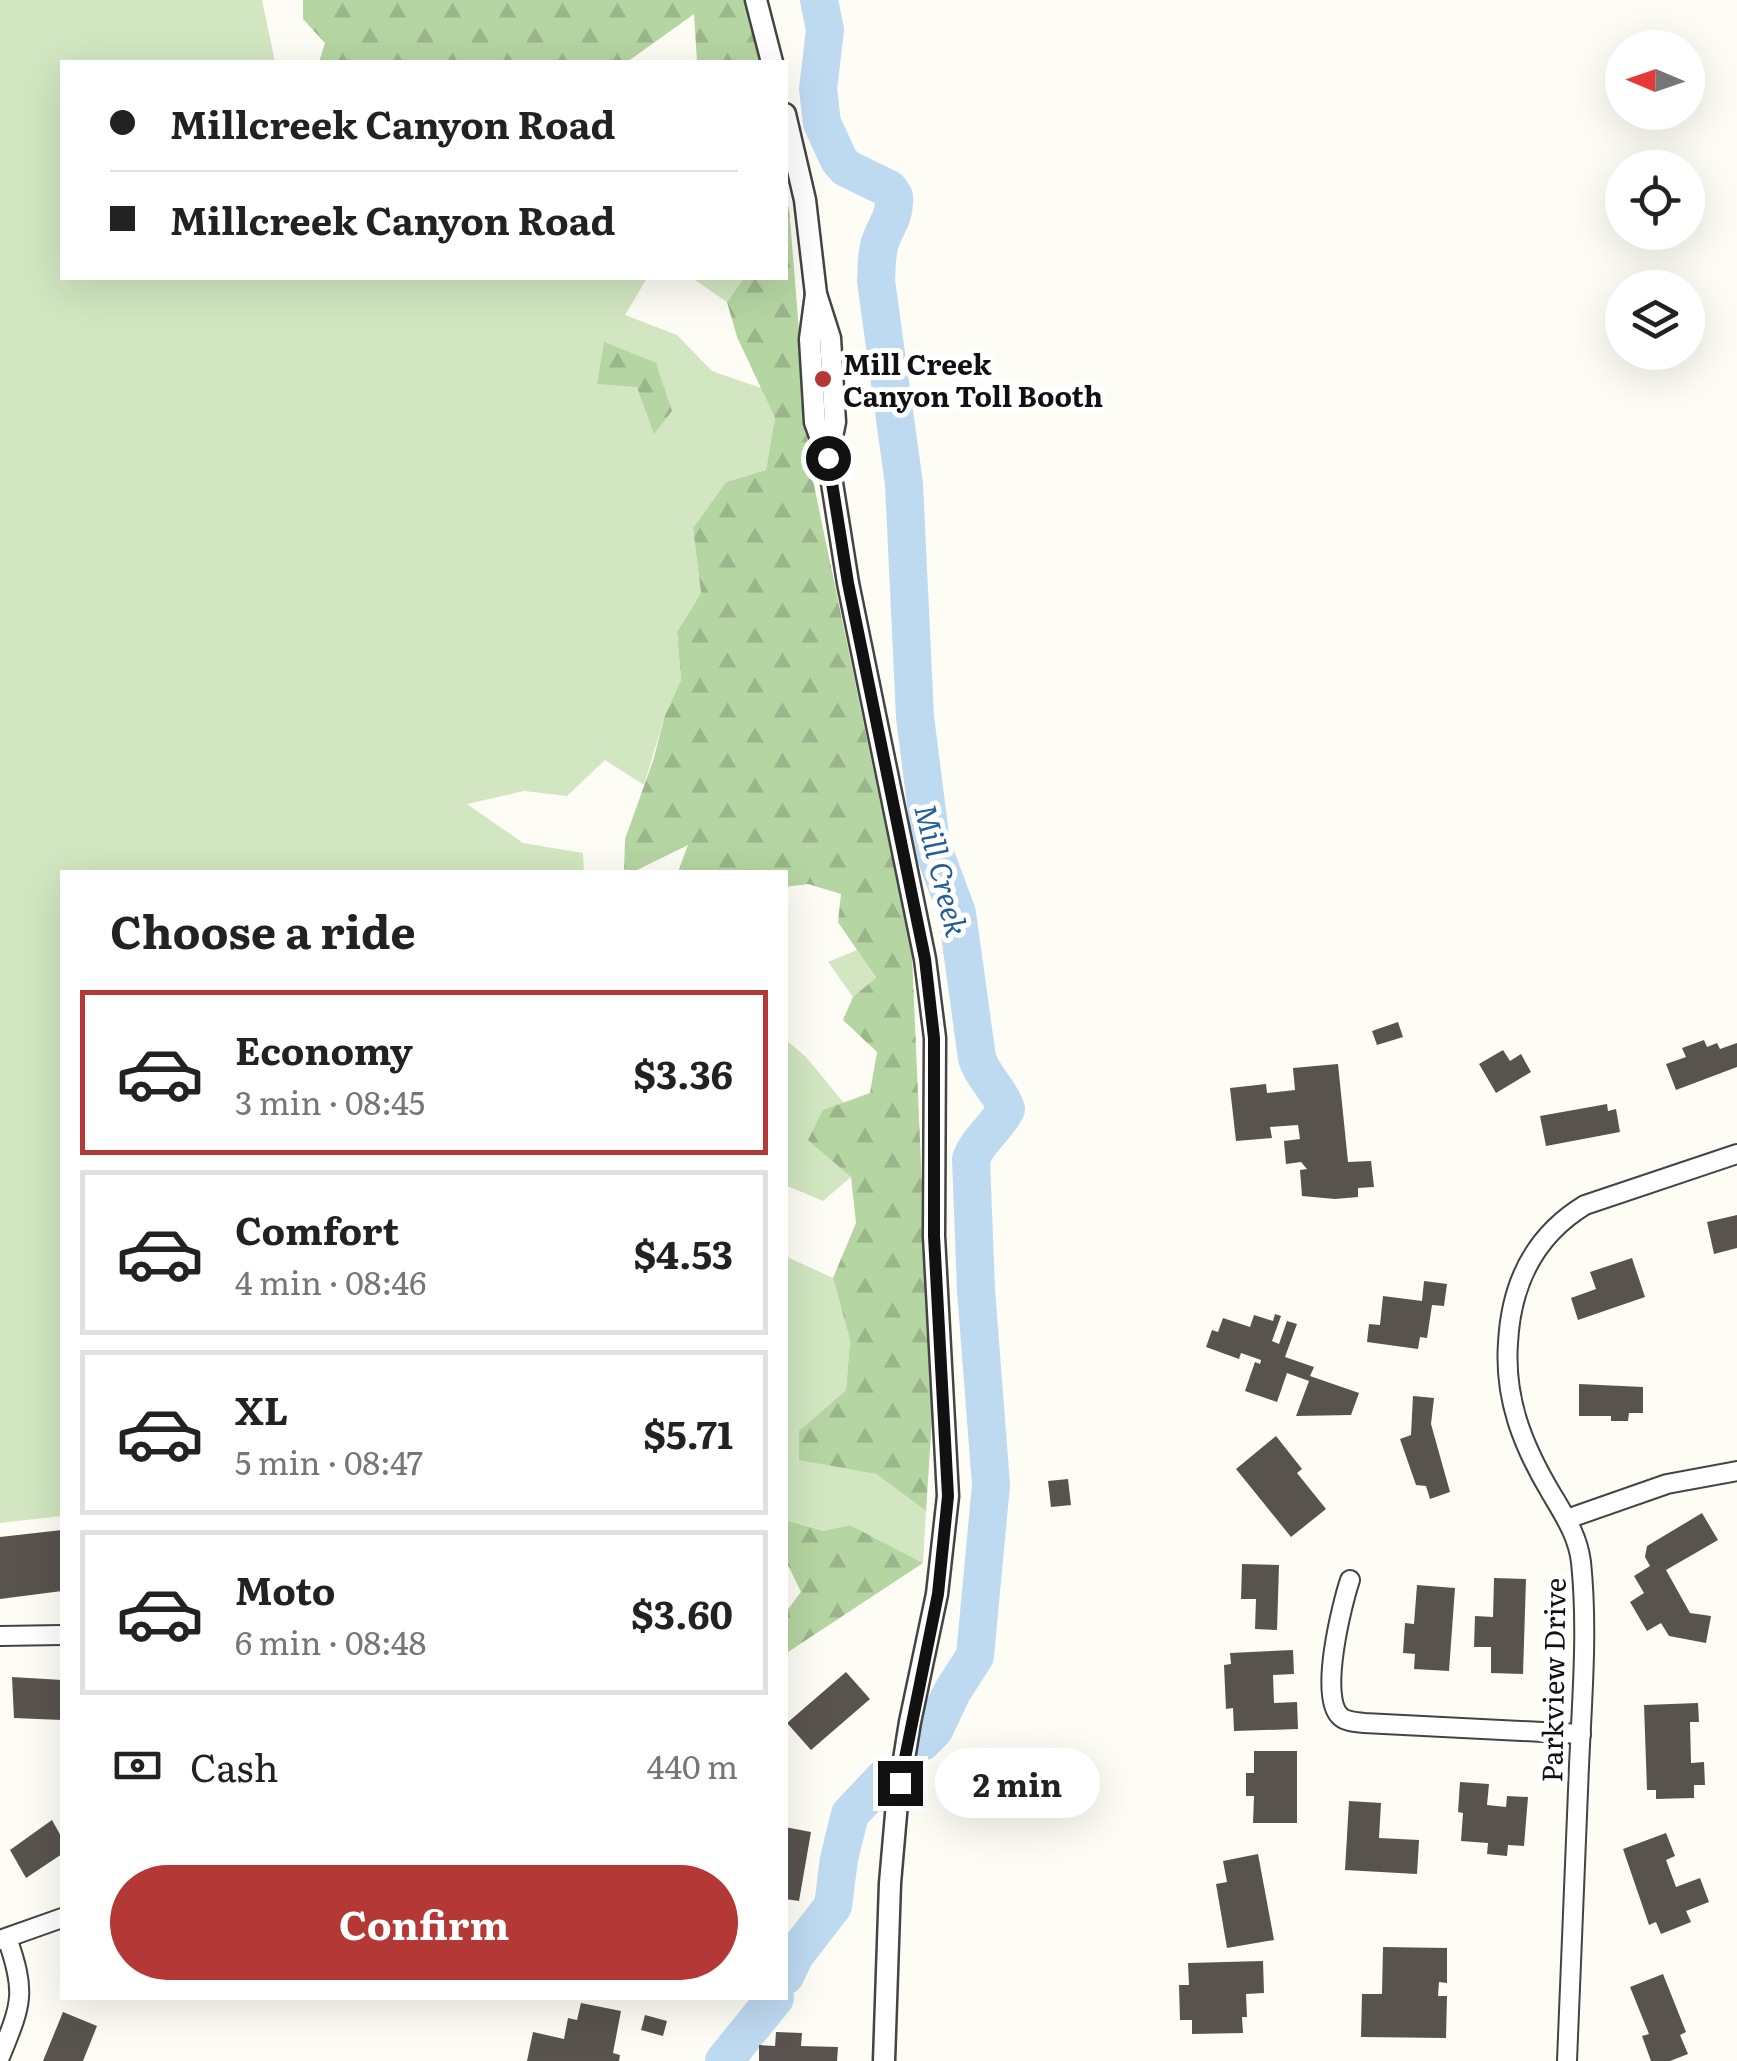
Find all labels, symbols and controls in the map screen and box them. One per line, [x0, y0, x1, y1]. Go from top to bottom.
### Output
north arrow [1605, 30, 1705, 130]
map controls [1605, 30, 1705, 370]
text: Millcreek Canyon Road [170, 94, 616, 151]
button: locate [1605, 150, 1705, 250]
text: Millcreek Canyon Road [170, 190, 616, 247]
button: layers [1605, 270, 1705, 370]
place label: Mill Creek Canyon Toll Booth [843, 342, 1103, 416]
marker: Mill Creek Canyon Toll Booth [812, 368, 834, 390]
route start [806, 436, 851, 481]
water label: Mill Creek [905, 799, 981, 941]
text: Choose a ride [110, 896, 416, 963]
text: Economy [235, 1020, 413, 1077]
icon: car [115, 1028, 205, 1118]
text: $3.36 [633, 1044, 733, 1101]
text: 3 min · 08:45 [235, 1077, 425, 1125]
text: Comfort [235, 1200, 399, 1257]
icon: car [115, 1208, 205, 1298]
text: $4.53 [633, 1224, 733, 1281]
text: 4 min · 08:46 [235, 1257, 426, 1305]
text: XL [235, 1380, 288, 1437]
icon: car [115, 1388, 205, 1478]
text: $5.71 [643, 1404, 733, 1461]
text: 5 min · 08:47 [235, 1437, 423, 1485]
text: Moto [235, 1560, 335, 1617]
icon: car [115, 1568, 205, 1658]
street label: Parkview Drive [1529, 1577, 1575, 1783]
text: $3.60 [631, 1584, 733, 1641]
text: 6 min · 08:48 [235, 1617, 426, 1665]
text: Cash [190, 1737, 279, 1794]
icon: cash [110, 1738, 165, 1793]
text: 440 m [647, 1741, 738, 1789]
callout: 2 min [935, 1748, 1100, 1818]
text: 2 min [973, 1759, 1062, 1807]
route end [878, 1761, 923, 1806]
button: Confirm [110, 1865, 738, 1980]

